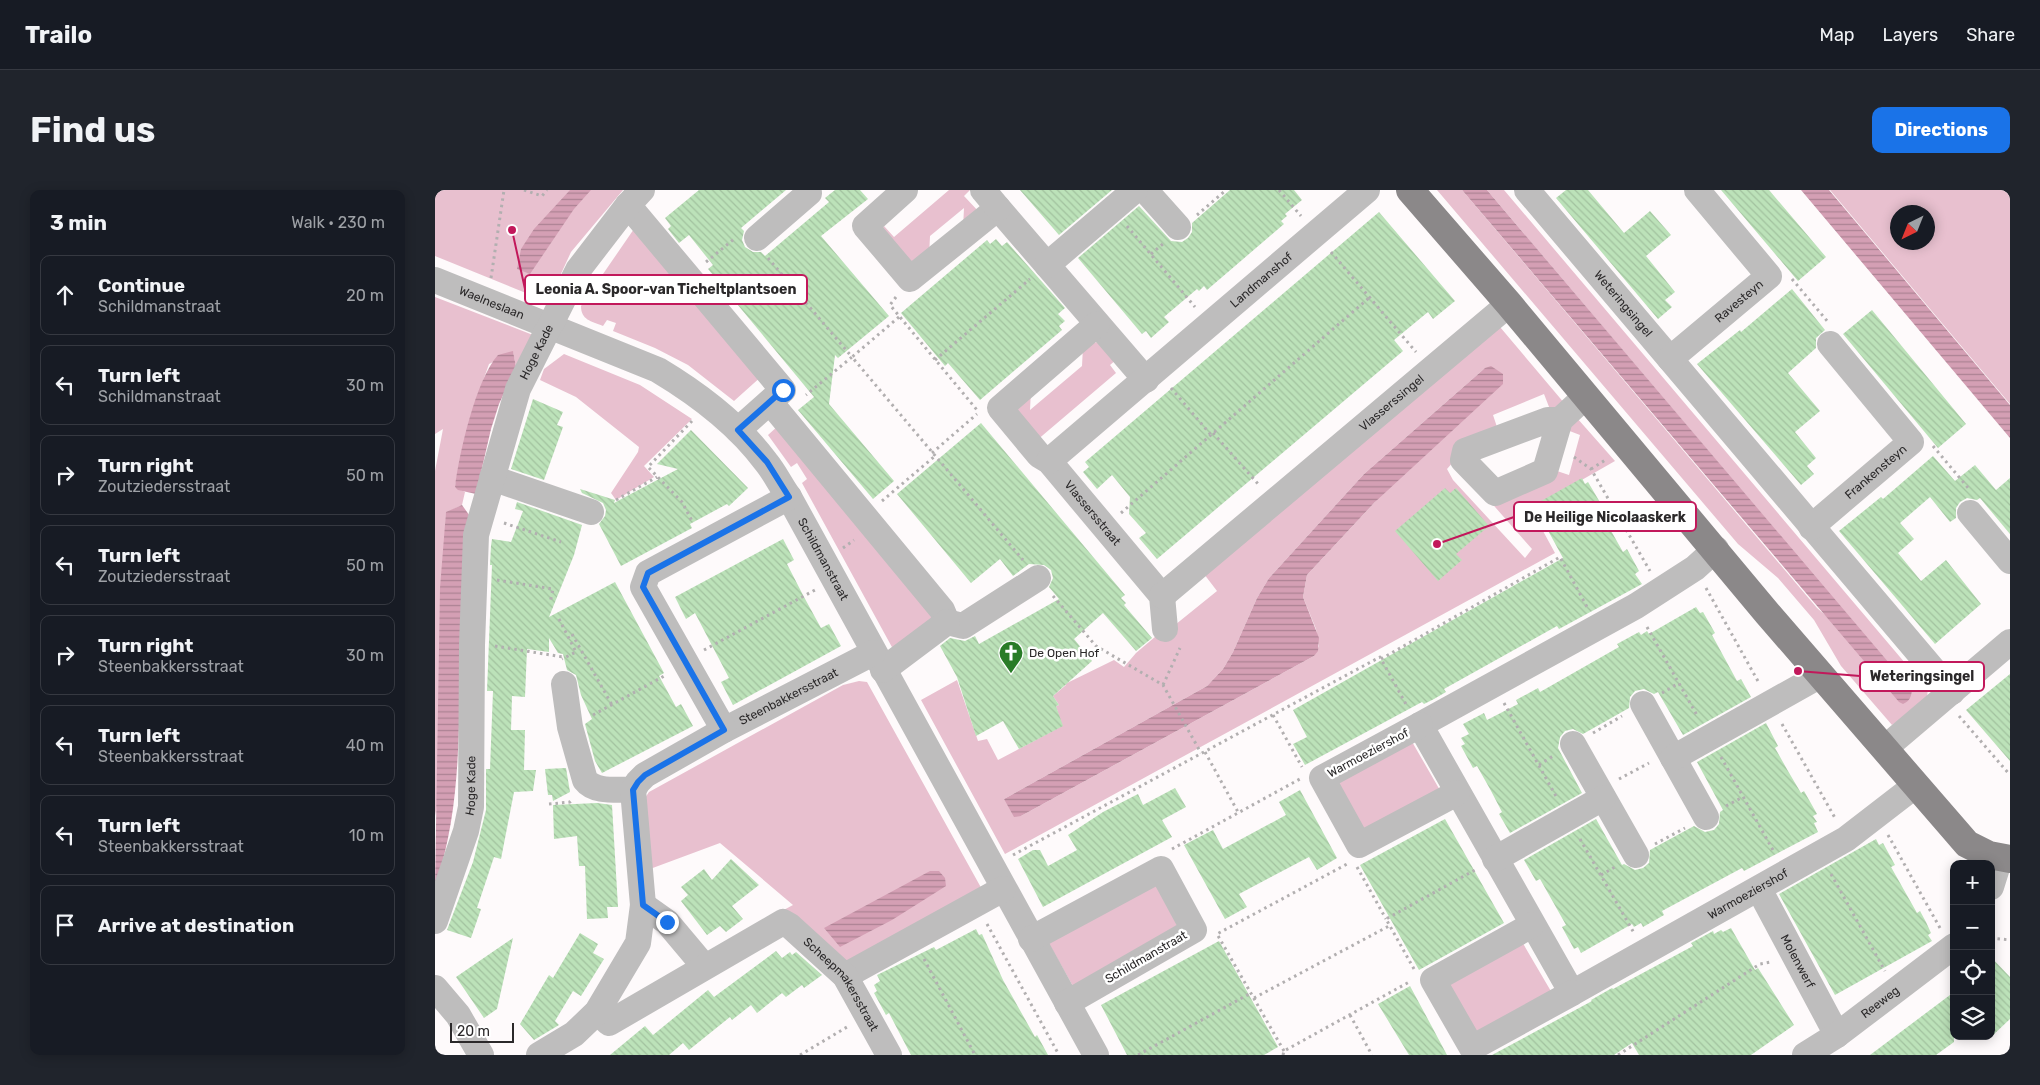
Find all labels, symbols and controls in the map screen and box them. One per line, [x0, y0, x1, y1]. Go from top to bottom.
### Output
text: Trailo [25, 21, 92, 49]
text: Map [1820, 24, 1855, 46]
text: Layers [1883, 24, 1938, 46]
text: Share [1966, 24, 2015, 46]
button: Directions [1872, 107, 2010, 153]
text: Find us [30, 109, 155, 151]
north arrow [1890, 205, 1935, 250]
text: 3 min [50, 210, 107, 235]
text: Walk · 230 m [291, 213, 385, 232]
street label: Landmanshof [1227, 249, 1296, 310]
street label: Weteringsingel [1591, 268, 1655, 340]
text: Continue [98, 274, 185, 297]
callout: Leonia A. Spoor-van Ticheltplantsoen [525, 275, 807, 304]
street label: Ravesteyn [1712, 277, 1766, 325]
icon: ahead [51, 281, 79, 309]
text: Leonia A. Spoor-van Ticheltplantsoen [536, 281, 796, 298]
street label: Waelneslaan [457, 283, 526, 322]
text: 20 m [346, 286, 384, 305]
text: Schildmanstraat [98, 297, 221, 316]
street label: Hoge Kade [517, 322, 556, 382]
text: Turn left [98, 364, 180, 387]
icon: left [51, 371, 79, 399]
street label: Vlasserssingel [1356, 372, 1427, 434]
text: 30 m [346, 376, 384, 395]
route start [772, 379, 795, 402]
text: Schildmanstraat [98, 387, 221, 406]
street label: Frankensteyn [1842, 442, 1909, 502]
text: Turn right [98, 454, 193, 477]
icon: right [51, 461, 79, 489]
text: 50 m [346, 466, 384, 485]
text: Zoutziedersstraat [98, 477, 230, 496]
street label: Vlassersstraat [1061, 478, 1124, 549]
callout: De Heilige Nicolaaskerk [1514, 502, 1696, 531]
text: De Heilige Nicolaaskerk [1524, 509, 1687, 526]
street label: Schildmanstraat [795, 515, 852, 603]
text: Turn left [98, 544, 180, 567]
icon: left [51, 551, 79, 579]
text: 50 m [346, 556, 384, 575]
text: Zoutziedersstraat [98, 567, 230, 586]
text: Turn right [98, 634, 193, 657]
church icon: De Open Hof [998, 640, 1024, 674]
icon: right [51, 641, 79, 669]
text: 30 m [346, 646, 384, 665]
place label: De Open Hof [1029, 646, 1100, 660]
text: Steenbakkersstraat [98, 657, 244, 676]
callout: Weteringsingel [1860, 662, 1984, 691]
street label: Steenbakkersstraat [737, 665, 841, 728]
text: Weteringsingel [1870, 668, 1974, 685]
text: Turn left [98, 724, 180, 747]
street label: Warmoeziershof [1325, 726, 1411, 780]
icon: left [51, 731, 79, 759]
text: 40 m [346, 736, 384, 755]
text: Steenbakkersstraat [98, 747, 244, 766]
street label: Hoge Kade [462, 755, 478, 817]
text: Turn left [98, 814, 180, 837]
icon: left [51, 821, 79, 849]
text: 10 m [349, 826, 384, 845]
text: Steenbakkersstraat [98, 837, 244, 856]
map controls [1950, 860, 1995, 1040]
button: + [1950, 860, 1995, 905]
street label: Warmoeziershof [1705, 866, 1791, 922]
button: − [1950, 905, 1995, 950]
icon: arrive [51, 911, 79, 939]
route end [656, 911, 679, 934]
text: Arrive at destination [98, 914, 294, 937]
street label: Schildmanstraat [1103, 928, 1190, 986]
street label: Molenwerf [1778, 932, 1818, 991]
street label: Scheepmakersstraat [800, 935, 881, 1034]
button: locate [1950, 950, 1995, 995]
street label: Reeweg [1858, 983, 1902, 1021]
button: layers [1950, 995, 1995, 1040]
scale bar [450, 1020, 514, 1043]
text: 20 m [457, 1023, 490, 1040]

